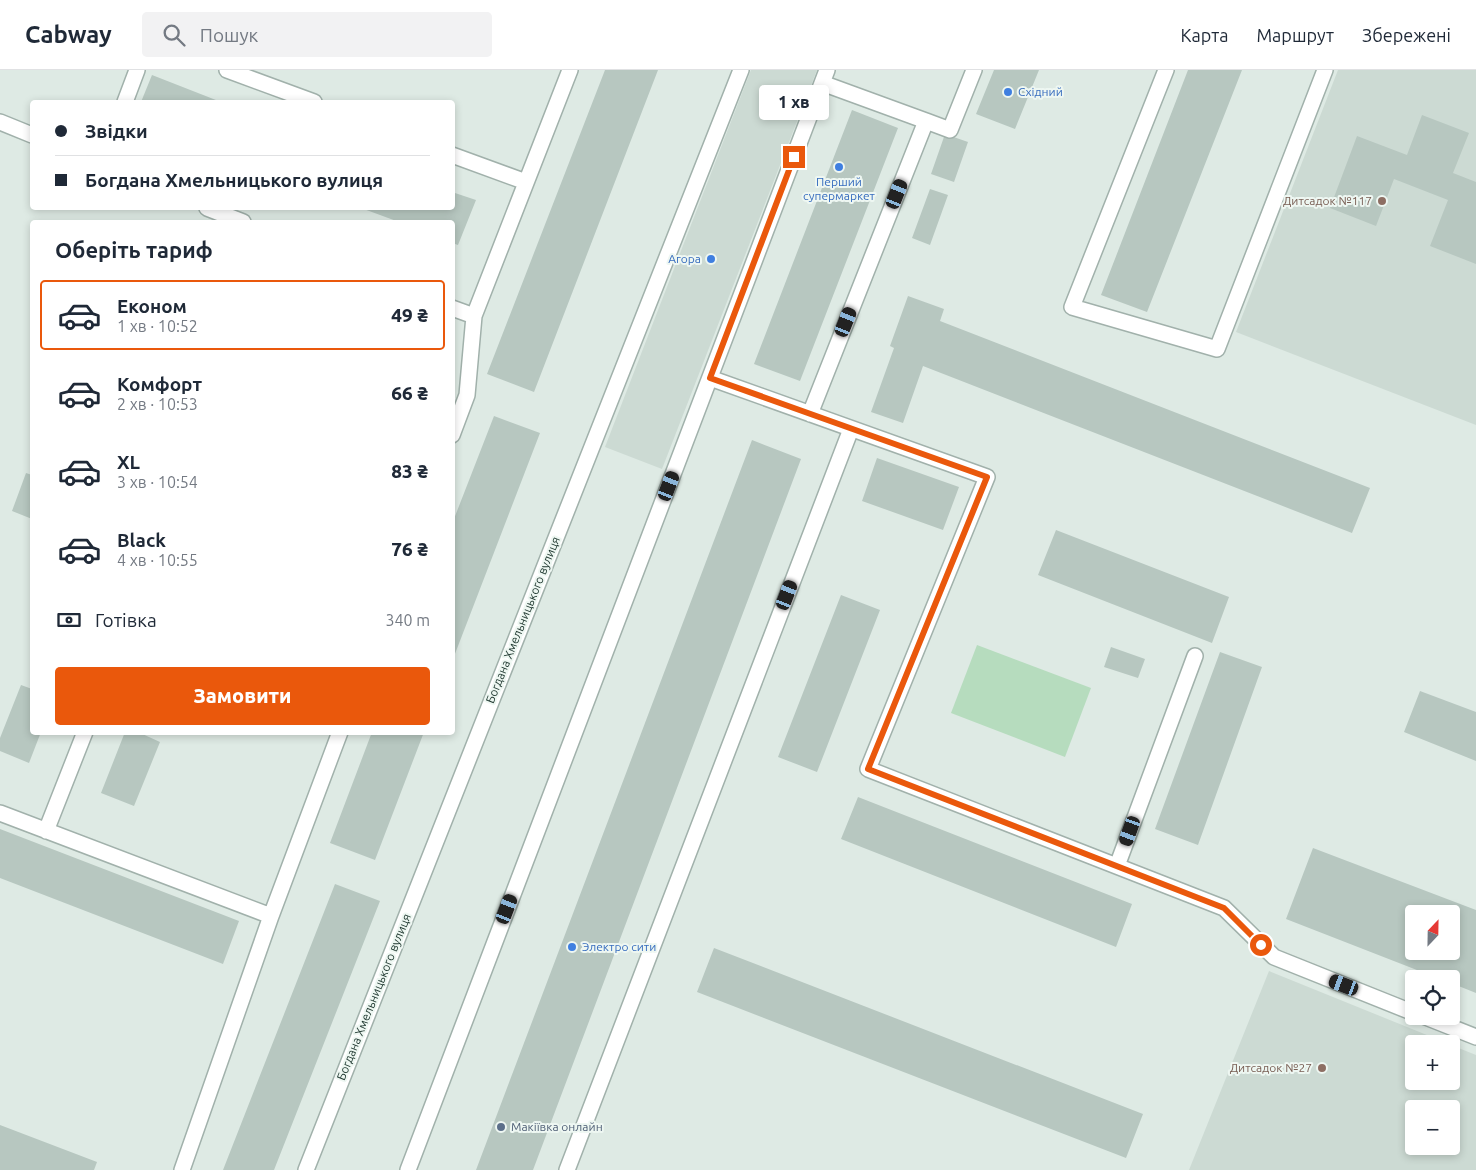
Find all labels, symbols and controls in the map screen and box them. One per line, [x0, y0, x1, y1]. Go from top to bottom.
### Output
search box [142, 12, 492, 57]
text: Cabway [25, 21, 112, 48]
icon: search [160, 21, 188, 49]
text: Пошук [200, 24, 258, 46]
text: Карта [1180, 25, 1228, 45]
text: Маршрут [1256, 25, 1334, 45]
text: Збережені [1362, 25, 1451, 45]
callout: 1 хв [759, 84, 829, 119]
place label: Східний [1018, 85, 1063, 98]
marker: Східний [1002, 86, 1014, 98]
text: 1 хв [778, 93, 810, 111]
text: Звідки [85, 120, 148, 142]
route end [783, 146, 805, 168]
marker: Перший супермаркет [833, 161, 845, 173]
text: Богдана Хмельницького вулиця [85, 169, 383, 191]
place label: Перший супермаркет [803, 175, 876, 202]
car [884, 177, 909, 211]
place label: Дитсадок №117 [1283, 194, 1372, 207]
marker: Дитсадок №117 [1376, 195, 1388, 207]
text: Оберіть тариф [55, 237, 213, 262]
place label: Агора [668, 252, 701, 265]
marker: Агора [705, 253, 717, 265]
icon: car [57, 293, 102, 338]
text: Економ [117, 295, 187, 317]
text: 49 ₴ [391, 304, 428, 326]
car [833, 305, 858, 339]
text: 1 хв · 10:52 [117, 317, 198, 335]
icon: car [57, 371, 102, 416]
text: Комфорт [117, 373, 202, 395]
text: 66 ₴ [391, 382, 428, 404]
text: 2 хв · 10:53 [117, 395, 198, 413]
icon: car [57, 449, 102, 494]
text: XL [117, 451, 140, 473]
text: 83 ₴ [391, 460, 428, 482]
car [656, 469, 681, 503]
text: 3 хв · 10:54 [117, 473, 198, 491]
icon: car [57, 527, 102, 572]
text: Black [117, 529, 166, 551]
street label: Богдана Хмельницького вулиця [483, 535, 562, 705]
text: 76 ₴ [391, 538, 428, 560]
text: 4 хв · 10:55 [117, 551, 198, 569]
car [774, 578, 799, 612]
icon: cash [55, 606, 83, 634]
text: Готівка [95, 609, 157, 631]
text: 340 m [385, 611, 430, 629]
button: Замовити [55, 667, 430, 725]
car [1117, 814, 1142, 848]
car [494, 892, 519, 926]
north arrow [1405, 905, 1460, 960]
map controls [1405, 905, 1460, 1155]
street label: Богдана Хмельницького вулиця [334, 912, 413, 1082]
route start [1250, 934, 1272, 956]
place label: Электро сити [582, 940, 656, 953]
marker: Электро сити [566, 941, 578, 953]
button: locate [1405, 970, 1460, 1025]
car [1327, 973, 1360, 997]
button: + [1405, 1035, 1460, 1090]
place label: Дитсадок №27 [1230, 1061, 1312, 1074]
marker: Дитсадок №27 [1316, 1062, 1328, 1074]
button: − [1405, 1100, 1460, 1155]
place label: Макіївка онлайн [511, 1120, 603, 1133]
marker: Макіївка онлайн [495, 1121, 507, 1133]

